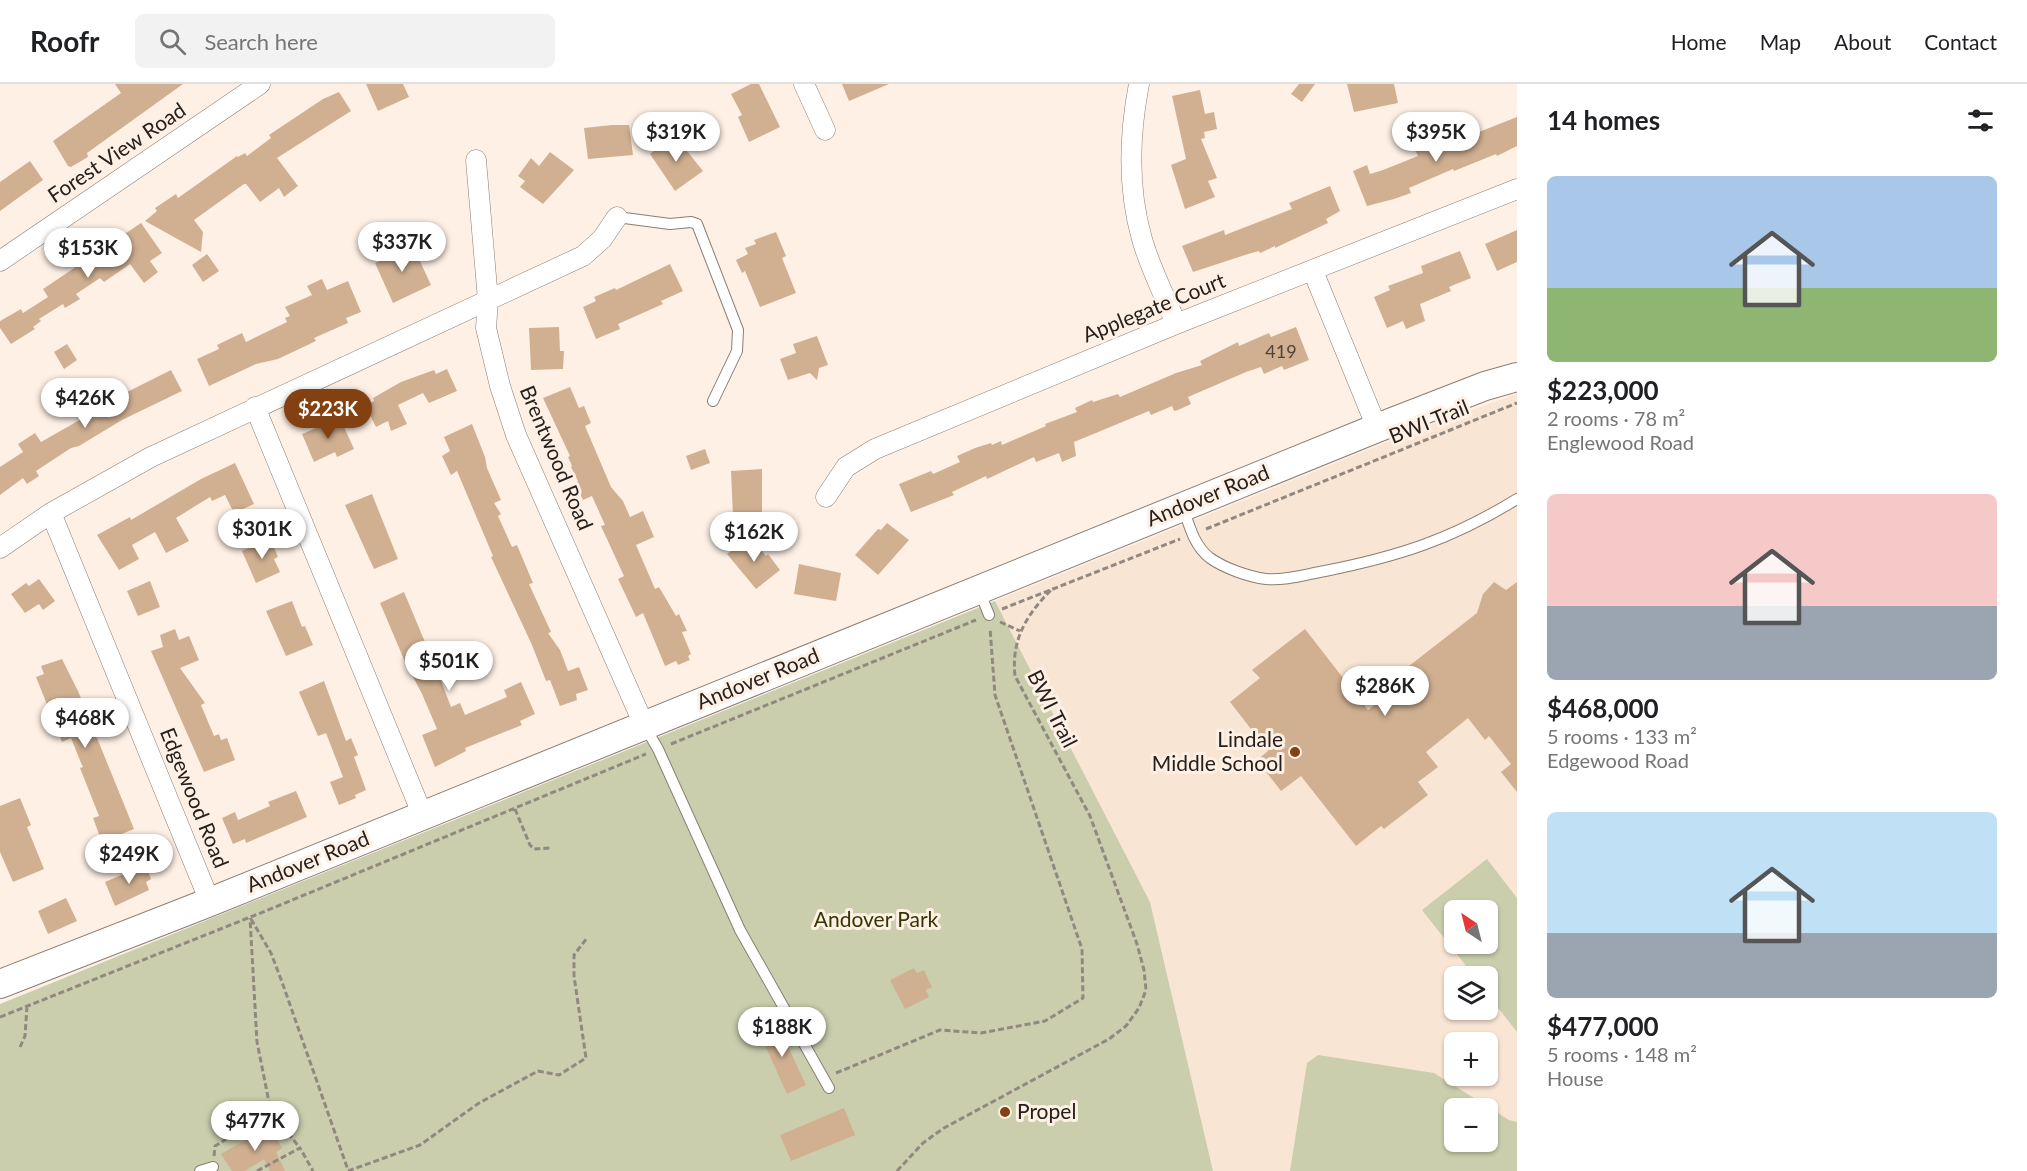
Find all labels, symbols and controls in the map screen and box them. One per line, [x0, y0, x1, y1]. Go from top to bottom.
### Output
search box [135, 14, 555, 68]
text: Roofr [30, 24, 99, 58]
icon: search [156, 25, 189, 58]
text: Search here [204, 28, 318, 55]
text: Home [1671, 29, 1727, 54]
text: Map [1760, 29, 1801, 54]
text: About [1834, 29, 1891, 54]
text: Contact [1924, 29, 1997, 54]
street label: Forest View Road [43, 96, 190, 207]
text: 14 homes [1547, 104, 1660, 136]
icon: filters [1964, 104, 1997, 137]
pin: $319K [634, 112, 718, 163]
pin: $395K [1394, 112, 1478, 163]
text: $319K [646, 119, 706, 143]
text: $395K [1406, 119, 1466, 143]
icon: home [1718, 215, 1826, 323]
pin: $337K [360, 222, 444, 273]
pin: $153K [46, 228, 130, 279]
text: $337K [372, 229, 432, 253]
text: $153K [58, 235, 118, 259]
street label: Applegate Court [1079, 266, 1229, 347]
house number: 419 [1265, 340, 1297, 362]
text: $223,000 [1547, 374, 1659, 406]
pin: $426K [43, 378, 127, 429]
street label: Brentwood Road [516, 381, 599, 533]
text: $426K [55, 385, 115, 409]
pin: $223K [286, 389, 370, 440]
street label: BWI Trail [1385, 393, 1472, 448]
text: $223K [298, 396, 358, 420]
text: 2 rooms · 78 m² [1547, 406, 1685, 430]
text: Englewood Road [1547, 430, 1694, 454]
street label: Andover Road [1142, 459, 1272, 531]
pin: $301K [220, 509, 304, 560]
pin: $162K [712, 512, 796, 563]
text: $301K [232, 516, 292, 540]
text: $162K [724, 519, 784, 543]
icon: home [1718, 533, 1826, 641]
pin: $501K [407, 641, 491, 692]
street label: Andover Road [692, 642, 822, 714]
text: $501K [419, 648, 479, 672]
street label: BWI Trail [1023, 665, 1083, 751]
pin: $286K [1343, 666, 1427, 717]
text: $286K [1355, 673, 1415, 697]
text: $468,000 [1547, 692, 1659, 724]
pin: $468K [43, 698, 127, 749]
text: $468K [55, 705, 115, 729]
street label: Edgewood Road [156, 724, 235, 871]
text: 5 rooms · 133 m² [1547, 724, 1697, 748]
place label: Lindale Middle School [1152, 726, 1283, 775]
marker: Lindale Middle School [1288, 745, 1302, 759]
text: Edgewood Road [1547, 748, 1689, 772]
street label: Andover Road [242, 825, 372, 897]
pin: $249K [87, 834, 171, 885]
text: $249K [99, 841, 159, 865]
icon: home [1718, 851, 1826, 959]
north arrow [1444, 900, 1498, 954]
map controls [1444, 900, 1498, 1152]
park label: Andover Park [814, 906, 939, 931]
button: layers [1444, 966, 1498, 1020]
pin: $188K [740, 1007, 824, 1058]
text: $477,000 [1547, 1010, 1659, 1042]
text: $188K [752, 1014, 812, 1038]
button: + [1444, 1032, 1498, 1086]
text: 5 rooms · 148 m² [1547, 1042, 1697, 1066]
text: House [1547, 1066, 1604, 1090]
place label: Propel [1017, 1098, 1076, 1123]
button: − [1444, 1098, 1498, 1152]
pin: $477K [213, 1101, 297, 1152]
marker: Propel [998, 1105, 1012, 1119]
text: $477K [225, 1108, 285, 1132]

